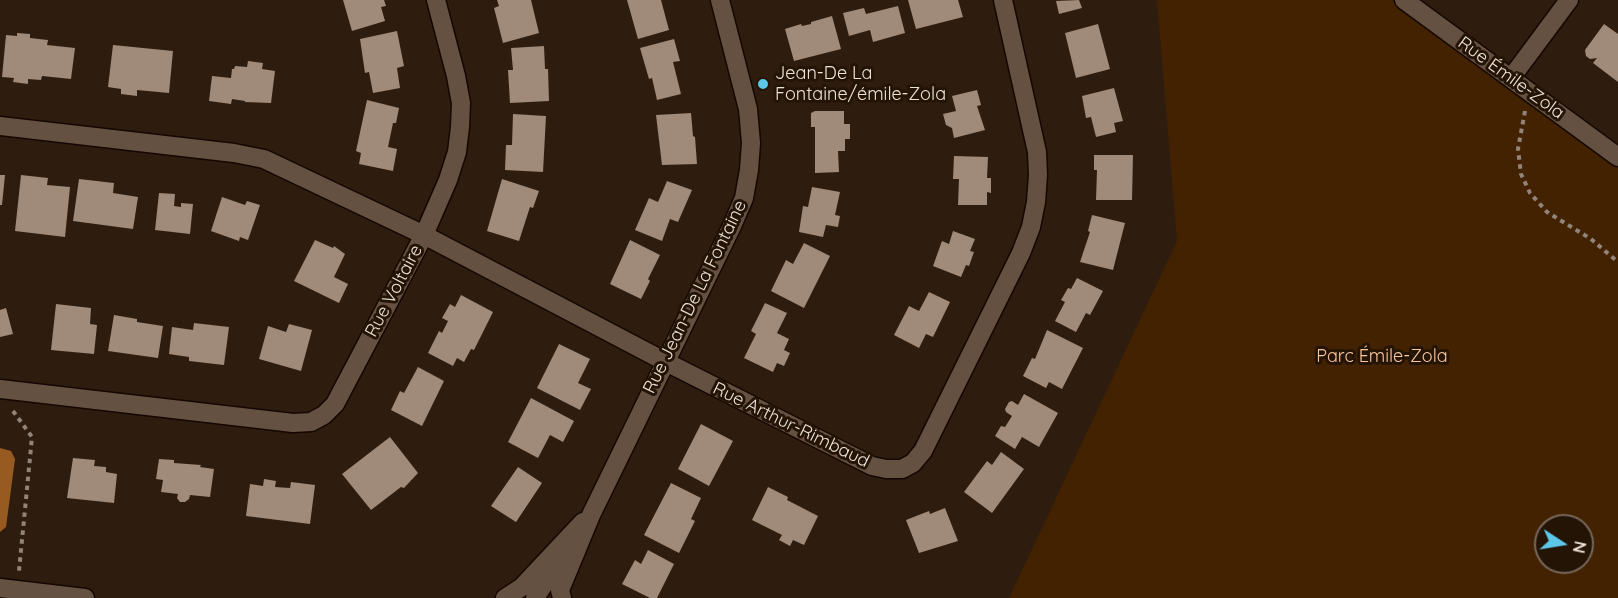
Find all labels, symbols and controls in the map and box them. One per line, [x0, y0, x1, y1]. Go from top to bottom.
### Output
street label: Rue Émile-Zola [1454, 32, 1568, 124]
place label: Jean-De La Fontaine/émile-Zola [775, 63, 946, 106]
marker: Jean-De La Fontaine/émile-Zola [756, 77, 770, 91]
street label: Rue Jean-De La Fontaine [639, 197, 751, 397]
street label: Rue Voltaire [361, 241, 427, 341]
park label: Parc Émile-Zola [1316, 346, 1448, 368]
street label: Rue Arthur-Rimbaud [709, 378, 873, 472]
north arrow [1534, 514, 1594, 574]
text: N [1569, 539, 1591, 555]

